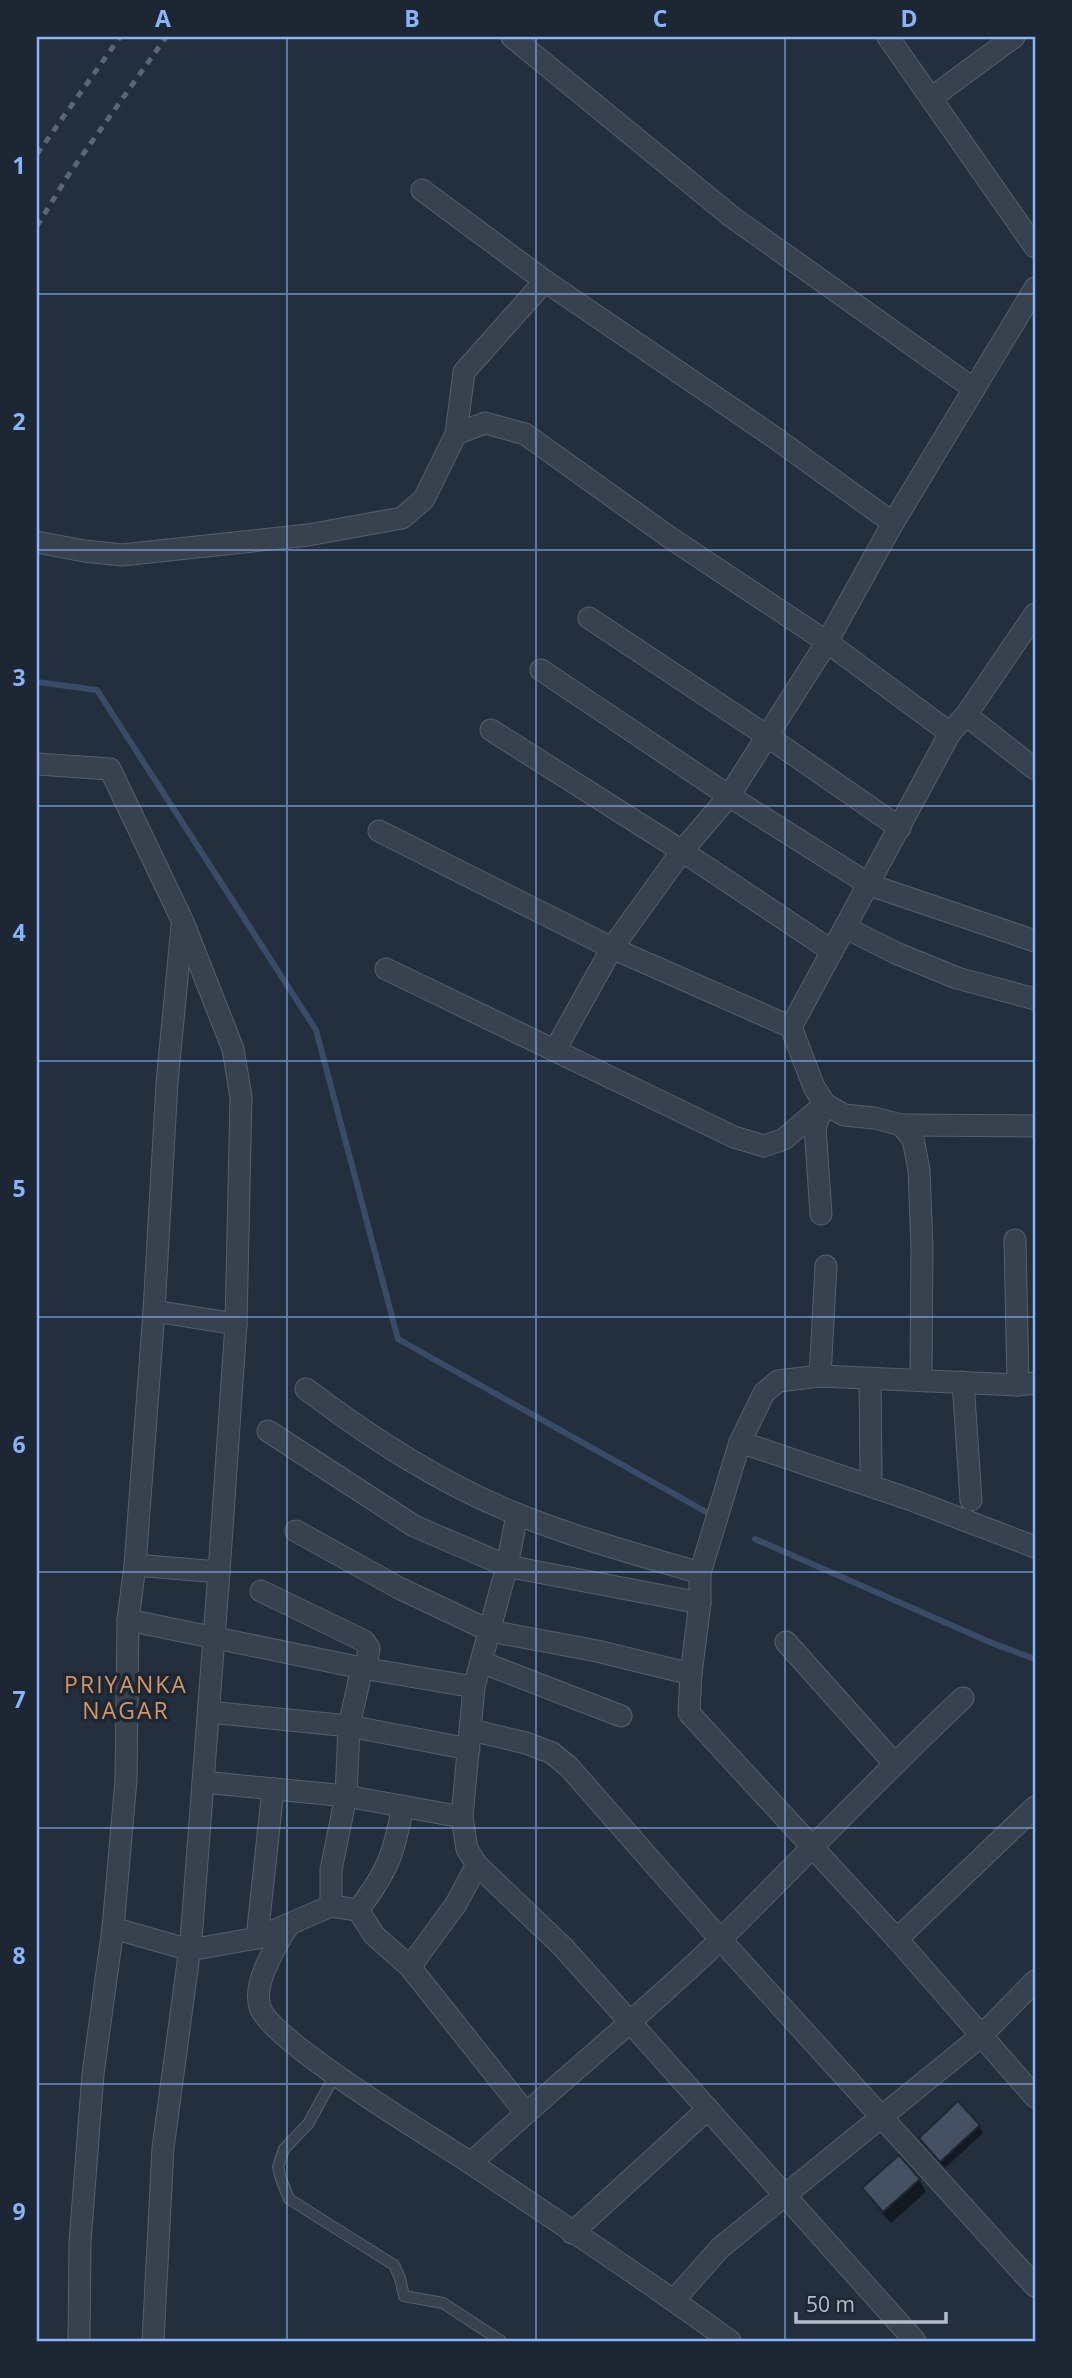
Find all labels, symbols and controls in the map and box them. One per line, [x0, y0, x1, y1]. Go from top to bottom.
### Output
text: A [155, 2, 171, 34]
text: B [404, 2, 420, 34]
text: C [653, 2, 667, 34]
text: D [900, 2, 918, 34]
text: 1 [12, 149, 26, 181]
text: 2 [12, 405, 26, 437]
text: 3 [12, 661, 26, 693]
text: 4 [12, 916, 26, 948]
text: 5 [12, 1172, 26, 1204]
text: 6 [12, 1428, 26, 1460]
district label: PRIYANKA NAGAR [64, 1668, 188, 1726]
text: 7 [12, 1683, 26, 1715]
text: 8 [12, 1939, 26, 1971]
text: 9 [12, 2195, 26, 2227]
scale bar [796, 2280, 946, 2324]
text: 50 m [806, 2290, 855, 2318]

